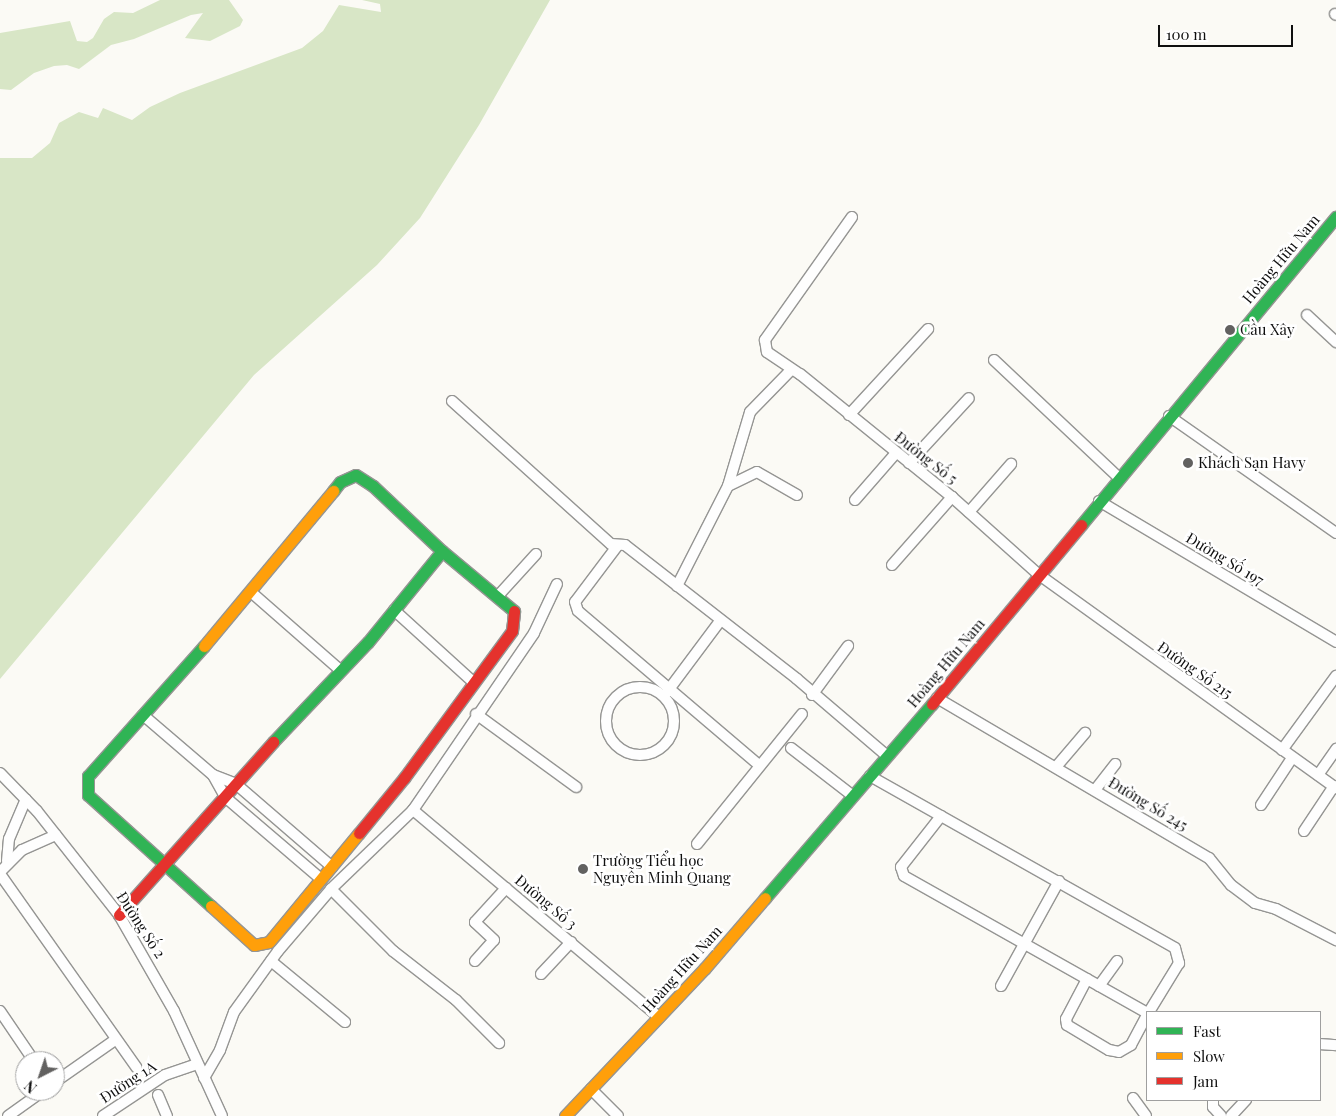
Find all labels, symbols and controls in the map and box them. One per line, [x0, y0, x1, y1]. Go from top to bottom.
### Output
scale bar [1161, 15, 1296, 47]
text: 100 m [1166, 24, 1207, 44]
street label: Hoàng Hữu Nam [1239, 211, 1323, 307]
place label: Cầu Xây [1240, 321, 1295, 339]
marker: Cầu Xây [1224, 324, 1236, 336]
street label: Đường Số 5 [891, 428, 961, 488]
place label: Khách Sạn Havy [1198, 454, 1306, 472]
marker: Khách Sạn Havy [1182, 457, 1194, 469]
street label: Đường Số 197 [1183, 529, 1267, 589]
street label: Hoàng Hữu Nam [904, 615, 988, 711]
street label: Đường Số 215 [1154, 638, 1236, 702]
street label: Đường Số 245 [1105, 773, 1191, 835]
place label: Trường Tiểu học Nguyễn Minh Quang [593, 851, 731, 886]
marker: Trường Tiểu học Nguyễn Minh Quang [577, 863, 589, 875]
street label: Đường Số 3 [511, 871, 581, 933]
street label: Đường Số 2 [113, 888, 169, 962]
street label: Hoàng Hữu Nam [638, 922, 726, 1016]
legend [1146, 1011, 1321, 1101]
text: Fast [1193, 1021, 1221, 1041]
text: Slow [1193, 1046, 1225, 1066]
north arrow [15, 1051, 65, 1101]
street label: Đường 1A [97, 1057, 159, 1107]
text: Jam [1193, 1071, 1218, 1091]
text: N [20, 1076, 41, 1097]

